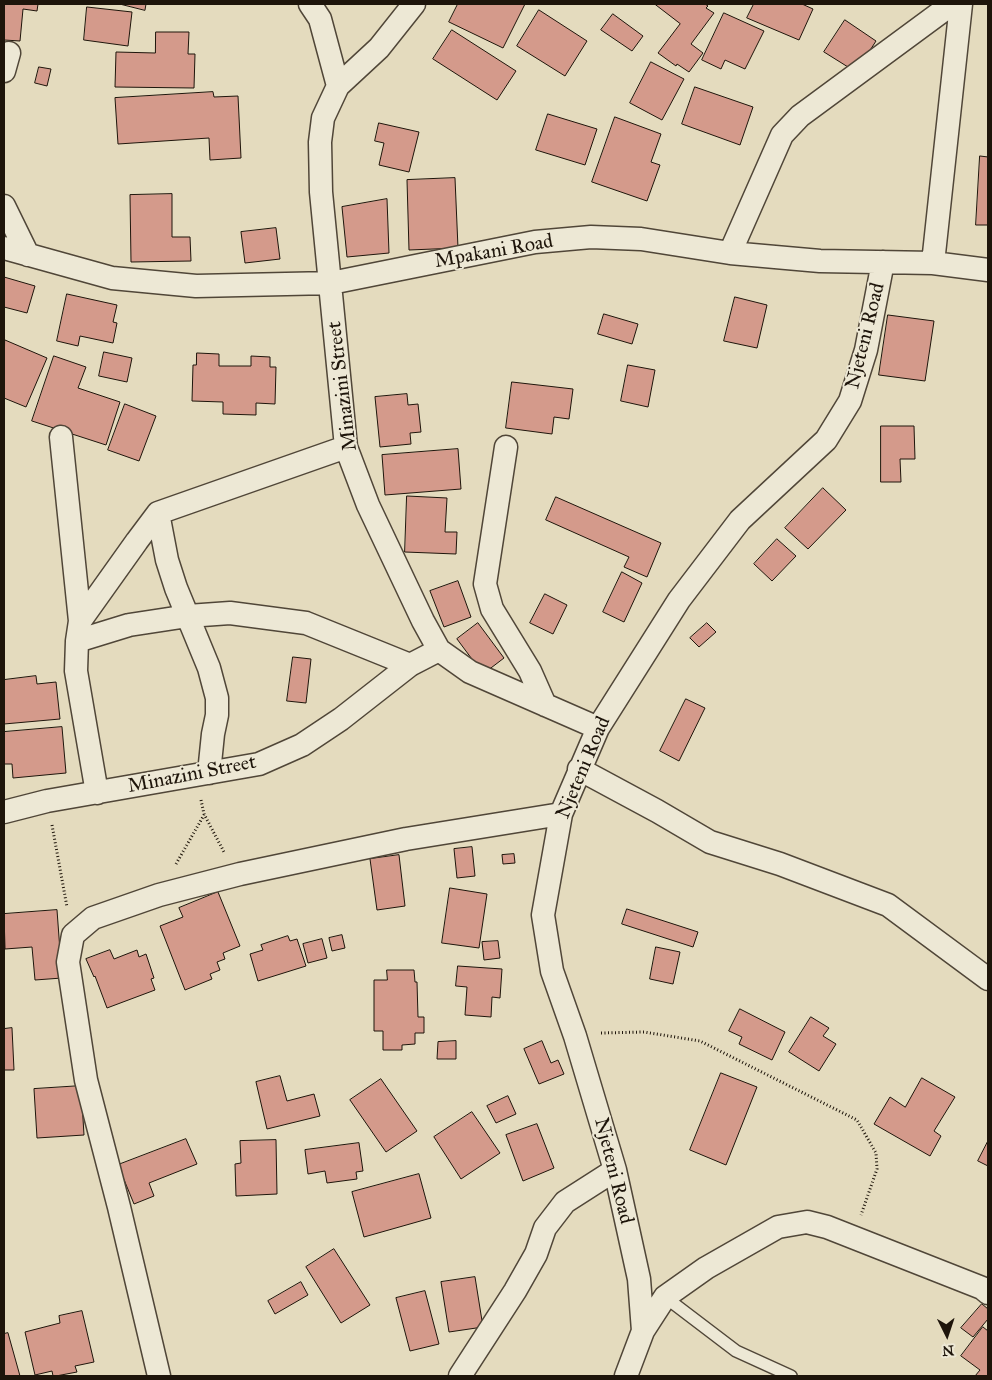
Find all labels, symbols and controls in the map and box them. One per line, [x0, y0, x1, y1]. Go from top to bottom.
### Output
street label: Mpakani Road [433, 230, 555, 274]
street label: Njeteni Road [841, 280, 891, 392]
street label: Minazini Street [323, 320, 363, 452]
street label: Njeteni Road [552, 713, 616, 823]
street label: Minazini Street [126, 751, 258, 799]
street label: Njeteni Road [588, 1115, 638, 1227]
north arrow [922, 1310, 972, 1360]
text: N [942, 1342, 955, 1359]

